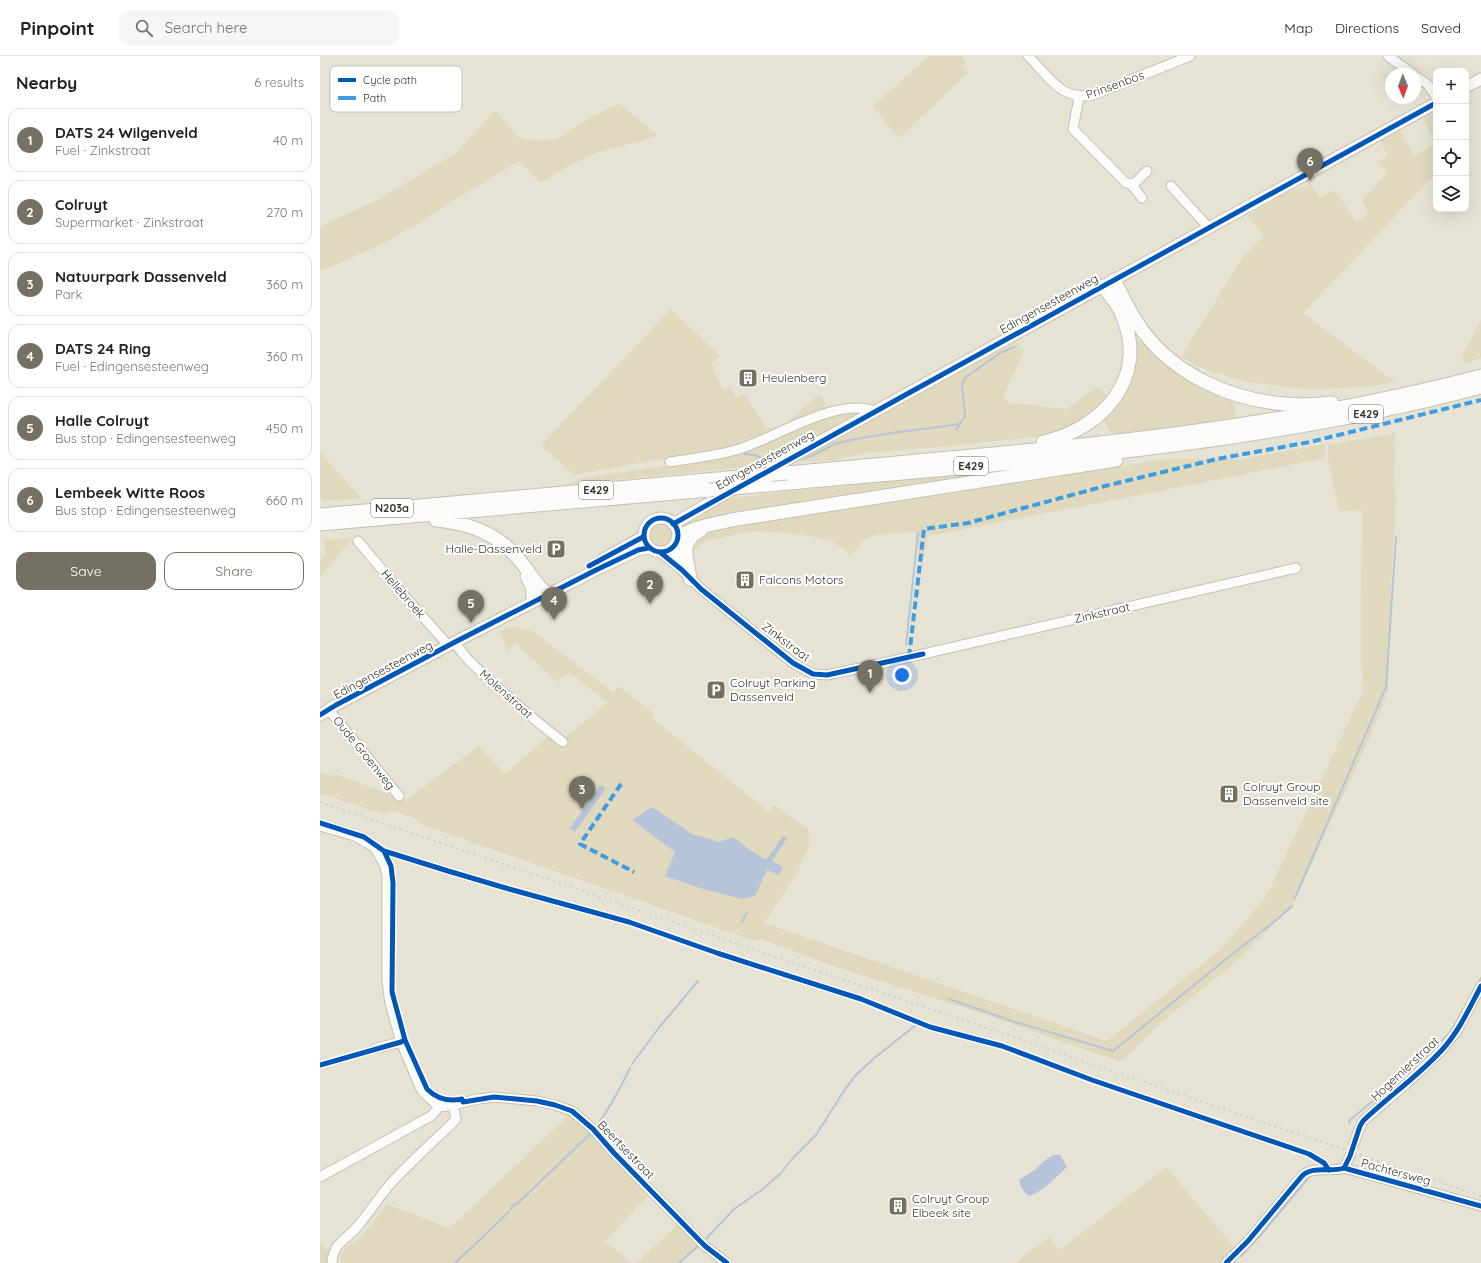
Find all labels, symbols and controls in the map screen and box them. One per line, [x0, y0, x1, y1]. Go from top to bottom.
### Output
search box [119, 10, 399, 46]
text: Pinpoint [20, 16, 95, 40]
icon: search [133, 17, 155, 39]
text: Search here [165, 18, 247, 37]
text: Map [1284, 19, 1313, 37]
text: Directions [1335, 19, 1399, 37]
text: Saved [1421, 19, 1461, 37]
legend [330, 66, 462, 112]
street label: Prinsenbos [1084, 67, 1146, 102]
north arrow [1385, 68, 1421, 104]
map controls [1433, 68, 1469, 212]
button: + [1433, 68, 1469, 104]
text: Nearby [16, 72, 77, 93]
text: Cycle path [363, 73, 417, 87]
text: 6 results [254, 74, 304, 90]
text: Path [363, 91, 386, 105]
button: − [1433, 104, 1469, 140]
text: DATS 24 Wilgenveld [55, 123, 198, 142]
text: 1 [27, 132, 33, 148]
text: 40 m [273, 132, 303, 148]
button: locate [1433, 140, 1469, 176]
text: Fuel · Zinkstraat [55, 142, 151, 158]
pin: 6 [1297, 148, 1323, 181]
button: layers [1433, 176, 1469, 212]
text: Colruyt [55, 195, 108, 214]
text: 2 [26, 204, 34, 220]
text: 270 m [266, 204, 303, 220]
text: Supermarket · Zinkstraat [55, 214, 204, 230]
text: Natuurpark Dassenveld [55, 267, 227, 286]
street label: Edingensesteenweg [997, 270, 1101, 337]
text: 3 [27, 276, 33, 292]
text: 360 m [266, 276, 303, 292]
text: Park [55, 286, 83, 302]
text: DATS 24 Ring [55, 339, 151, 358]
text: 4 [26, 348, 34, 364]
text: 360 m [266, 348, 303, 364]
text: Fuel · Edingensesteenweg [55, 358, 209, 374]
building icon: Heulenberg [737, 367, 759, 389]
place label: Heulenberg [762, 370, 827, 385]
road number: E429 [1349, 405, 1383, 423]
text: Halle Colruyt [55, 411, 149, 430]
text: 5 [26, 420, 34, 436]
text: 450 m [266, 420, 303, 436]
street label: Edingensesteenweg [713, 426, 817, 493]
text: Bus stop · Edingensesteenweg [55, 430, 236, 446]
road number: E429 [954, 457, 988, 475]
road number: E429 [579, 481, 613, 499]
text: Lembeek Witte Roos [55, 483, 205, 502]
text: 6 [26, 492, 34, 508]
text: 660 m [266, 492, 303, 508]
road number: N203a [371, 499, 413, 517]
text: Bus stop · Edingensesteenweg [55, 502, 236, 518]
parking icon: Halle-Dassenveld [545, 538, 567, 560]
place label: Halle-Dassenveld [445, 541, 542, 556]
button: Save [16, 552, 156, 590]
button: Share [164, 552, 304, 590]
street label: Hellebroek [378, 566, 429, 621]
building icon: Falcons Motors [734, 569, 756, 591]
pin: 2 [637, 571, 663, 604]
place label: Falcons Motors [759, 572, 844, 587]
pin: 4 [541, 587, 567, 620]
pin: 5 [458, 590, 484, 623]
street label: Zinkstraat [1073, 599, 1131, 626]
street label: Zinkstraat [759, 619, 813, 665]
street label: Edingensesteenweg [331, 637, 435, 702]
pin: 1 [857, 660, 883, 693]
your location [892, 665, 912, 685]
street label: Molenstraat [477, 666, 536, 721]
place label: Colruyt Parking Dassenveld [730, 675, 816, 704]
parking icon: Colruyt Parking Dassenveld [705, 679, 727, 701]
street label: Oude Groenweg [330, 713, 399, 792]
pin: 3 [569, 776, 595, 809]
place label: Colruyt Group Dassenveld site [1243, 779, 1329, 808]
building icon: Colruyt Group Dassenveld site [1218, 783, 1240, 805]
street label: Hogemierstraat [1367, 1033, 1442, 1104]
street label: Beertsestraat [595, 1117, 658, 1182]
street label: Pachtersweg [1360, 1155, 1433, 1188]
place label: Colruyt Group Elbeek site [912, 1191, 990, 1220]
building icon: Colruyt Group Elbeek site [887, 1195, 909, 1217]

